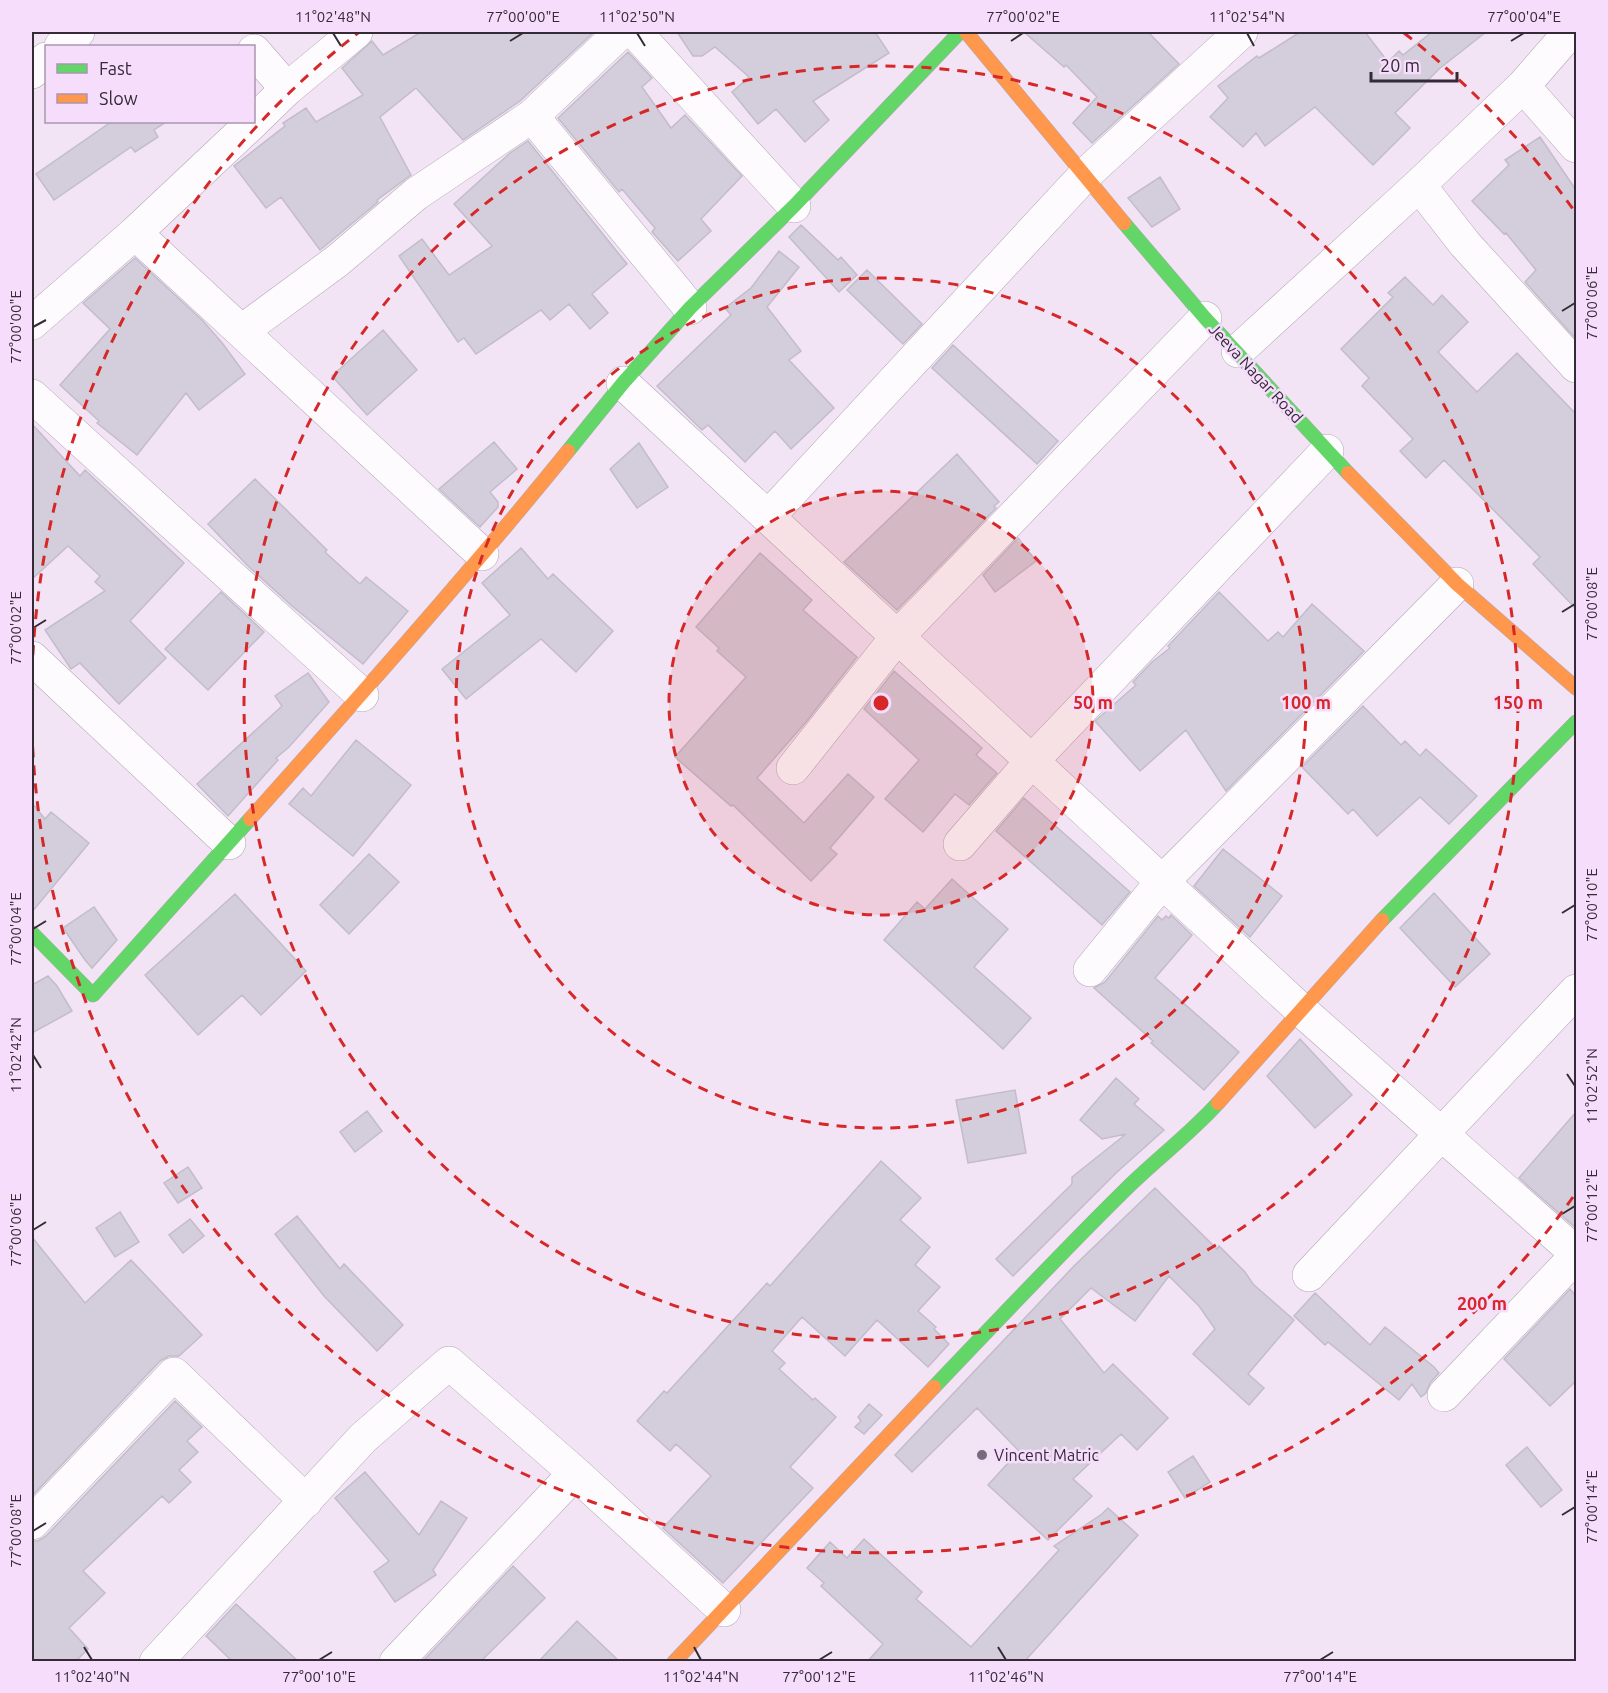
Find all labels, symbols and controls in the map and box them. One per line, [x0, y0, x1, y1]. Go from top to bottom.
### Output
text: 11°02'48"N [295, 8, 371, 25]
text: 77°00'00"E [486, 8, 560, 25]
text: 11°02'50"N [599, 8, 675, 25]
text: 77°00'02"E [986, 8, 1060, 25]
text: 11°02'54"N [1209, 8, 1285, 25]
text: 77°00'04"E [1487, 8, 1561, 25]
legend [45, 45, 255, 123]
scale bar [1371, 45, 1456, 83]
text: 20 m [1380, 55, 1420, 75]
text: Fast [99, 58, 132, 78]
text: Slow [99, 88, 138, 108]
text: 77°00'06"E [1583, 266, 1600, 340]
text: 77°00'00"E [7, 290, 24, 364]
street label: Jeeva Nagar Road [1205, 320, 1307, 426]
text: 77°00'08"E [1583, 567, 1600, 641]
text: 77°00'02"E [7, 591, 24, 665]
text: 50 m [1073, 692, 1113, 712]
text: 100 m [1281, 692, 1331, 712]
text: 150 m [1493, 692, 1543, 712]
centre of rings [871, 693, 891, 713]
text: 77°00'10"E [1583, 868, 1600, 942]
text: 77°00'04"E [7, 892, 24, 966]
text: 11°02'42"N [7, 1017, 24, 1093]
text: 11°02'52"N [1583, 1048, 1600, 1124]
text: 77°00'12"E [1583, 1169, 1600, 1243]
text: 77°00'06"E [7, 1193, 24, 1267]
text: 200 m [1457, 1293, 1507, 1313]
place label: Vincent Matric [994, 1446, 1099, 1464]
marker: Vincent Matric [975, 1448, 989, 1462]
text: 77°00'14"E [1583, 1470, 1600, 1544]
text: 77°00'08"E [7, 1494, 24, 1568]
text: 11°02'40"N [54, 1668, 130, 1685]
text: 77°00'10"E [282, 1668, 356, 1685]
text: 11°02'44"N [663, 1668, 739, 1685]
text: 77°00'12"E [782, 1668, 856, 1685]
text: 11°02'46"N [968, 1668, 1044, 1685]
text: 77°00'14"E [1283, 1668, 1357, 1685]

